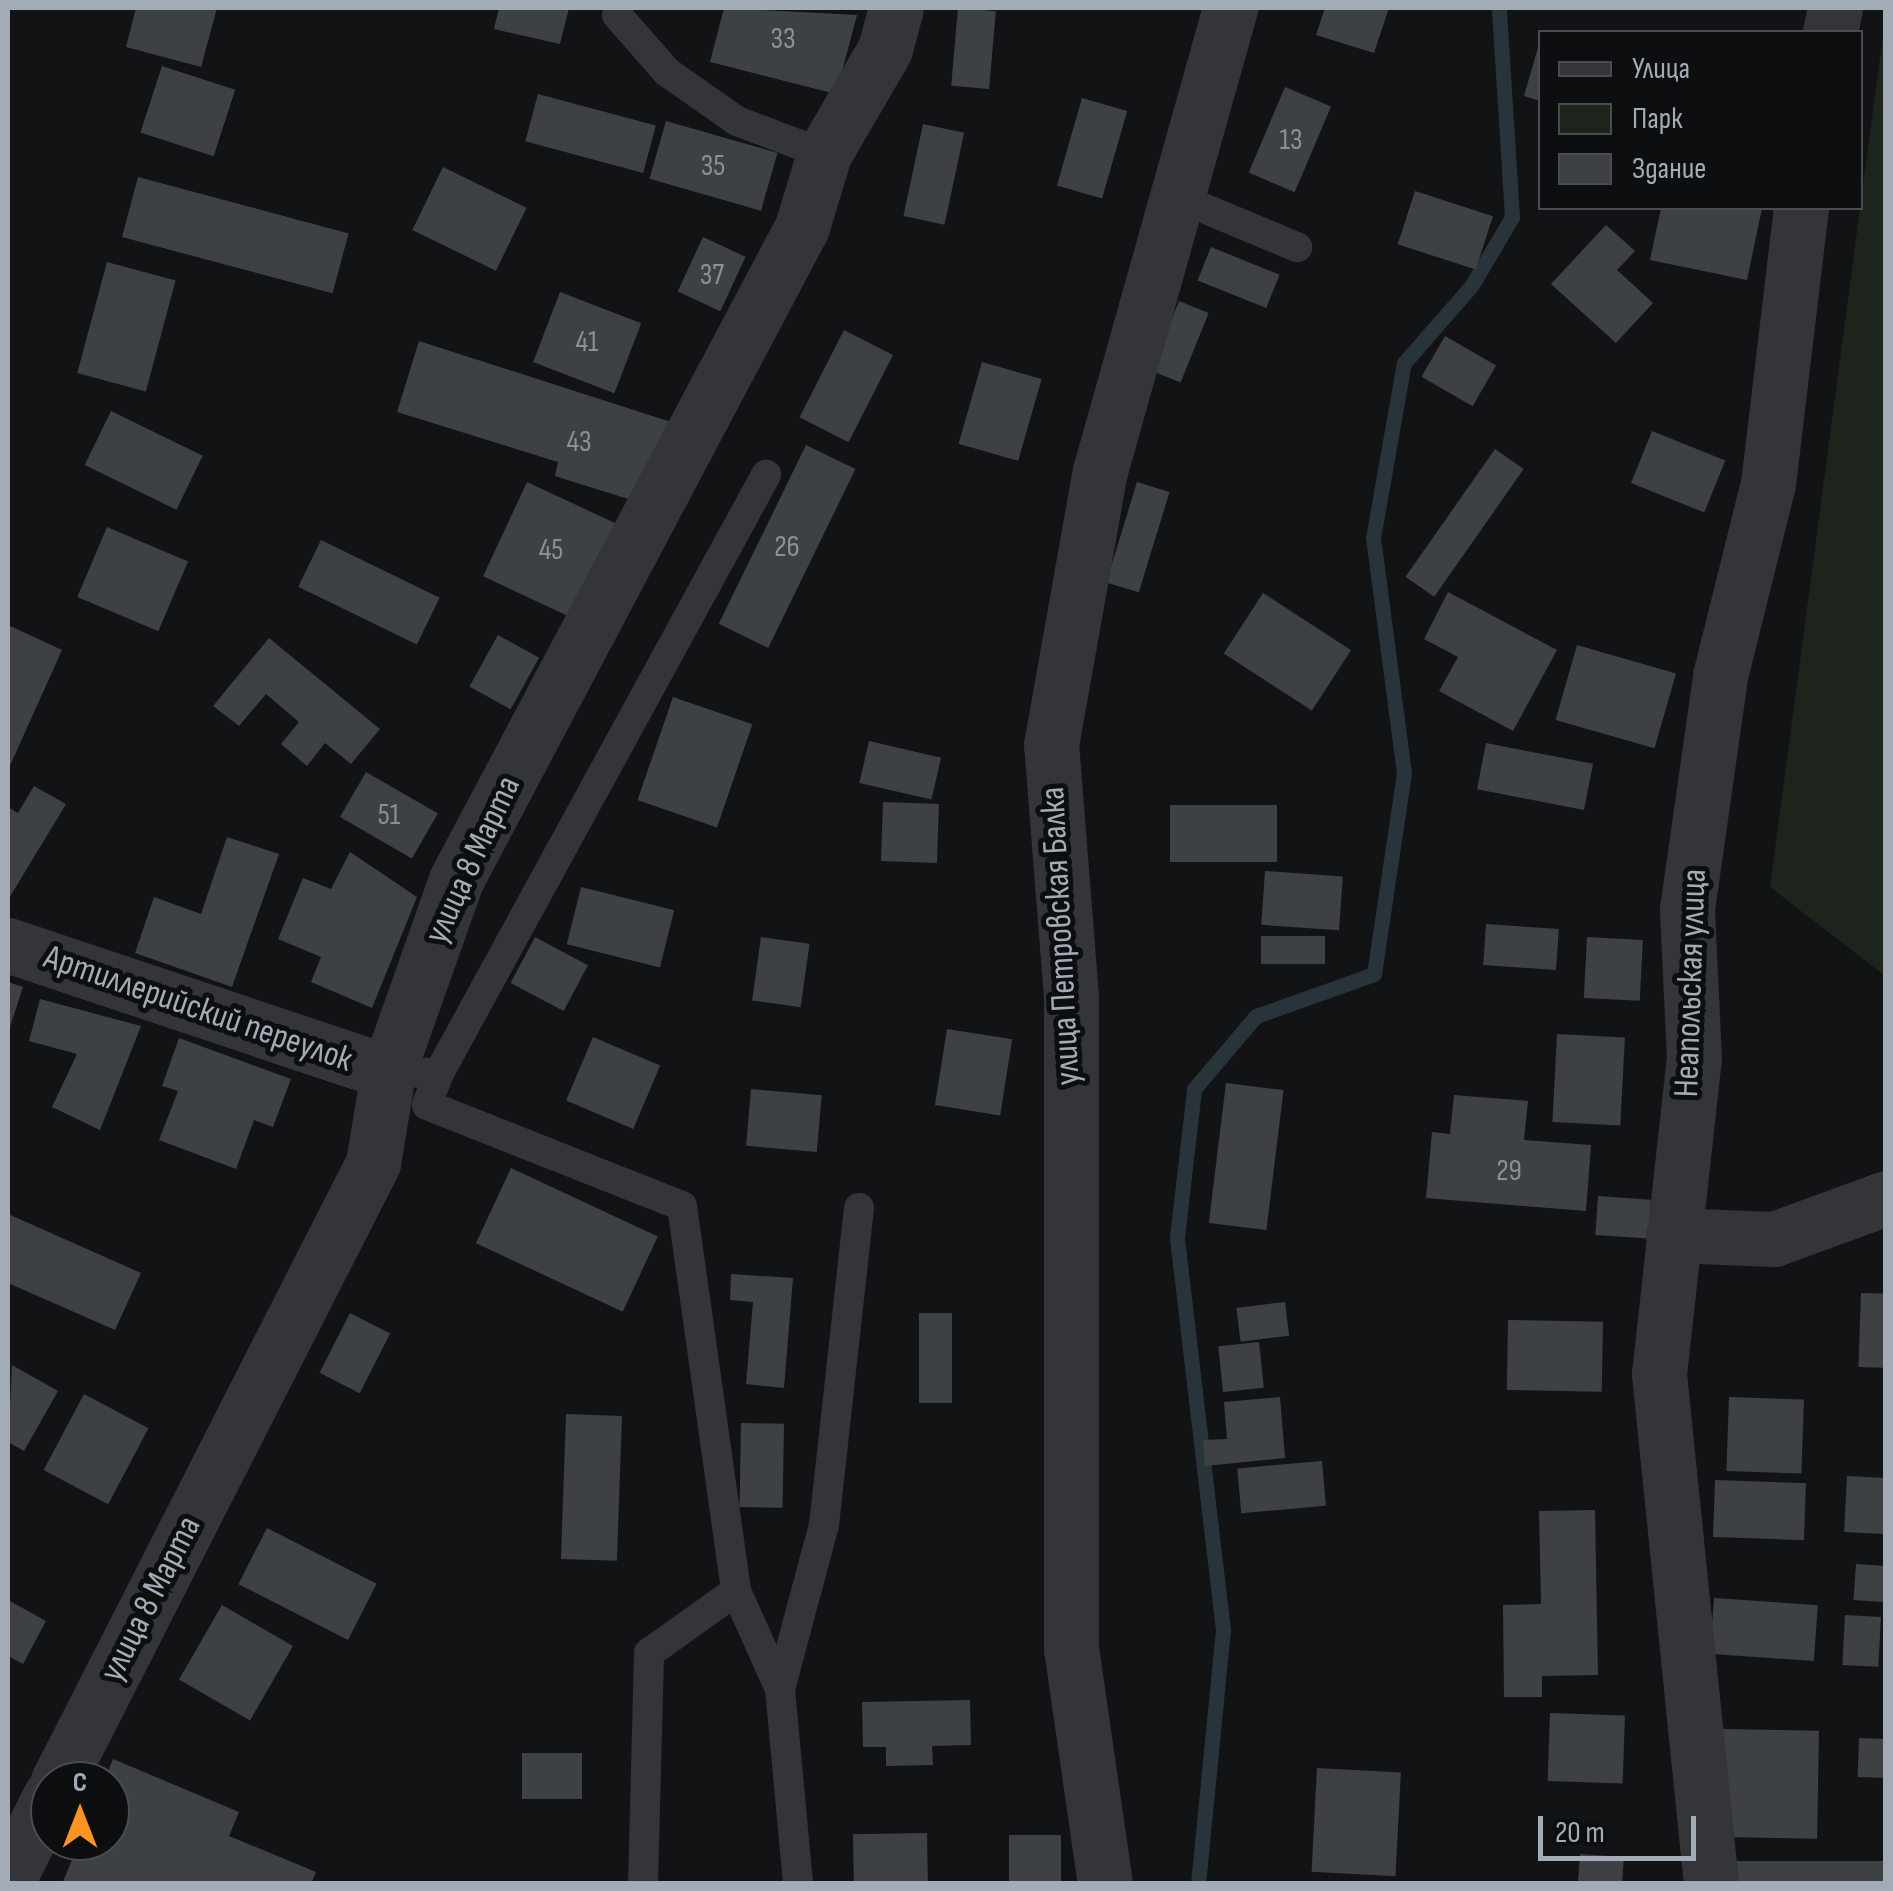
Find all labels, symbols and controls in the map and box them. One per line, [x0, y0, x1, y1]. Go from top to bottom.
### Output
house number: 33 [770, 21, 796, 57]
legend [1538, 30, 1863, 210]
text: Улица [1632, 51, 1690, 87]
text: Парк [1632, 101, 1683, 137]
house number: 13 [1279, 122, 1303, 158]
house number: 35 [701, 148, 725, 184]
text: Здание [1632, 151, 1706, 187]
house number: 37 [700, 257, 724, 293]
house number: 41 [575, 324, 599, 360]
house number: 43 [566, 424, 592, 460]
house number: 26 [774, 529, 800, 565]
house number: 45 [539, 532, 563, 568]
street label: улица 8 Марта [416, 770, 530, 950]
street label: улица Петровская Балка [1032, 786, 1090, 1086]
house number: 51 [378, 797, 400, 833]
street label: Неапольская улица [1666, 868, 1716, 1098]
street label: Артиллерийский переулок [38, 937, 358, 1081]
house number: 29 [1496, 1153, 1522, 1189]
street label: улица 8 Марта [92, 1510, 210, 1688]
north arrow [30, 1761, 130, 1861]
text: С [73, 1766, 87, 1799]
scale bar [1543, 1796, 1700, 1858]
text: 20 m [1555, 1815, 1605, 1851]

